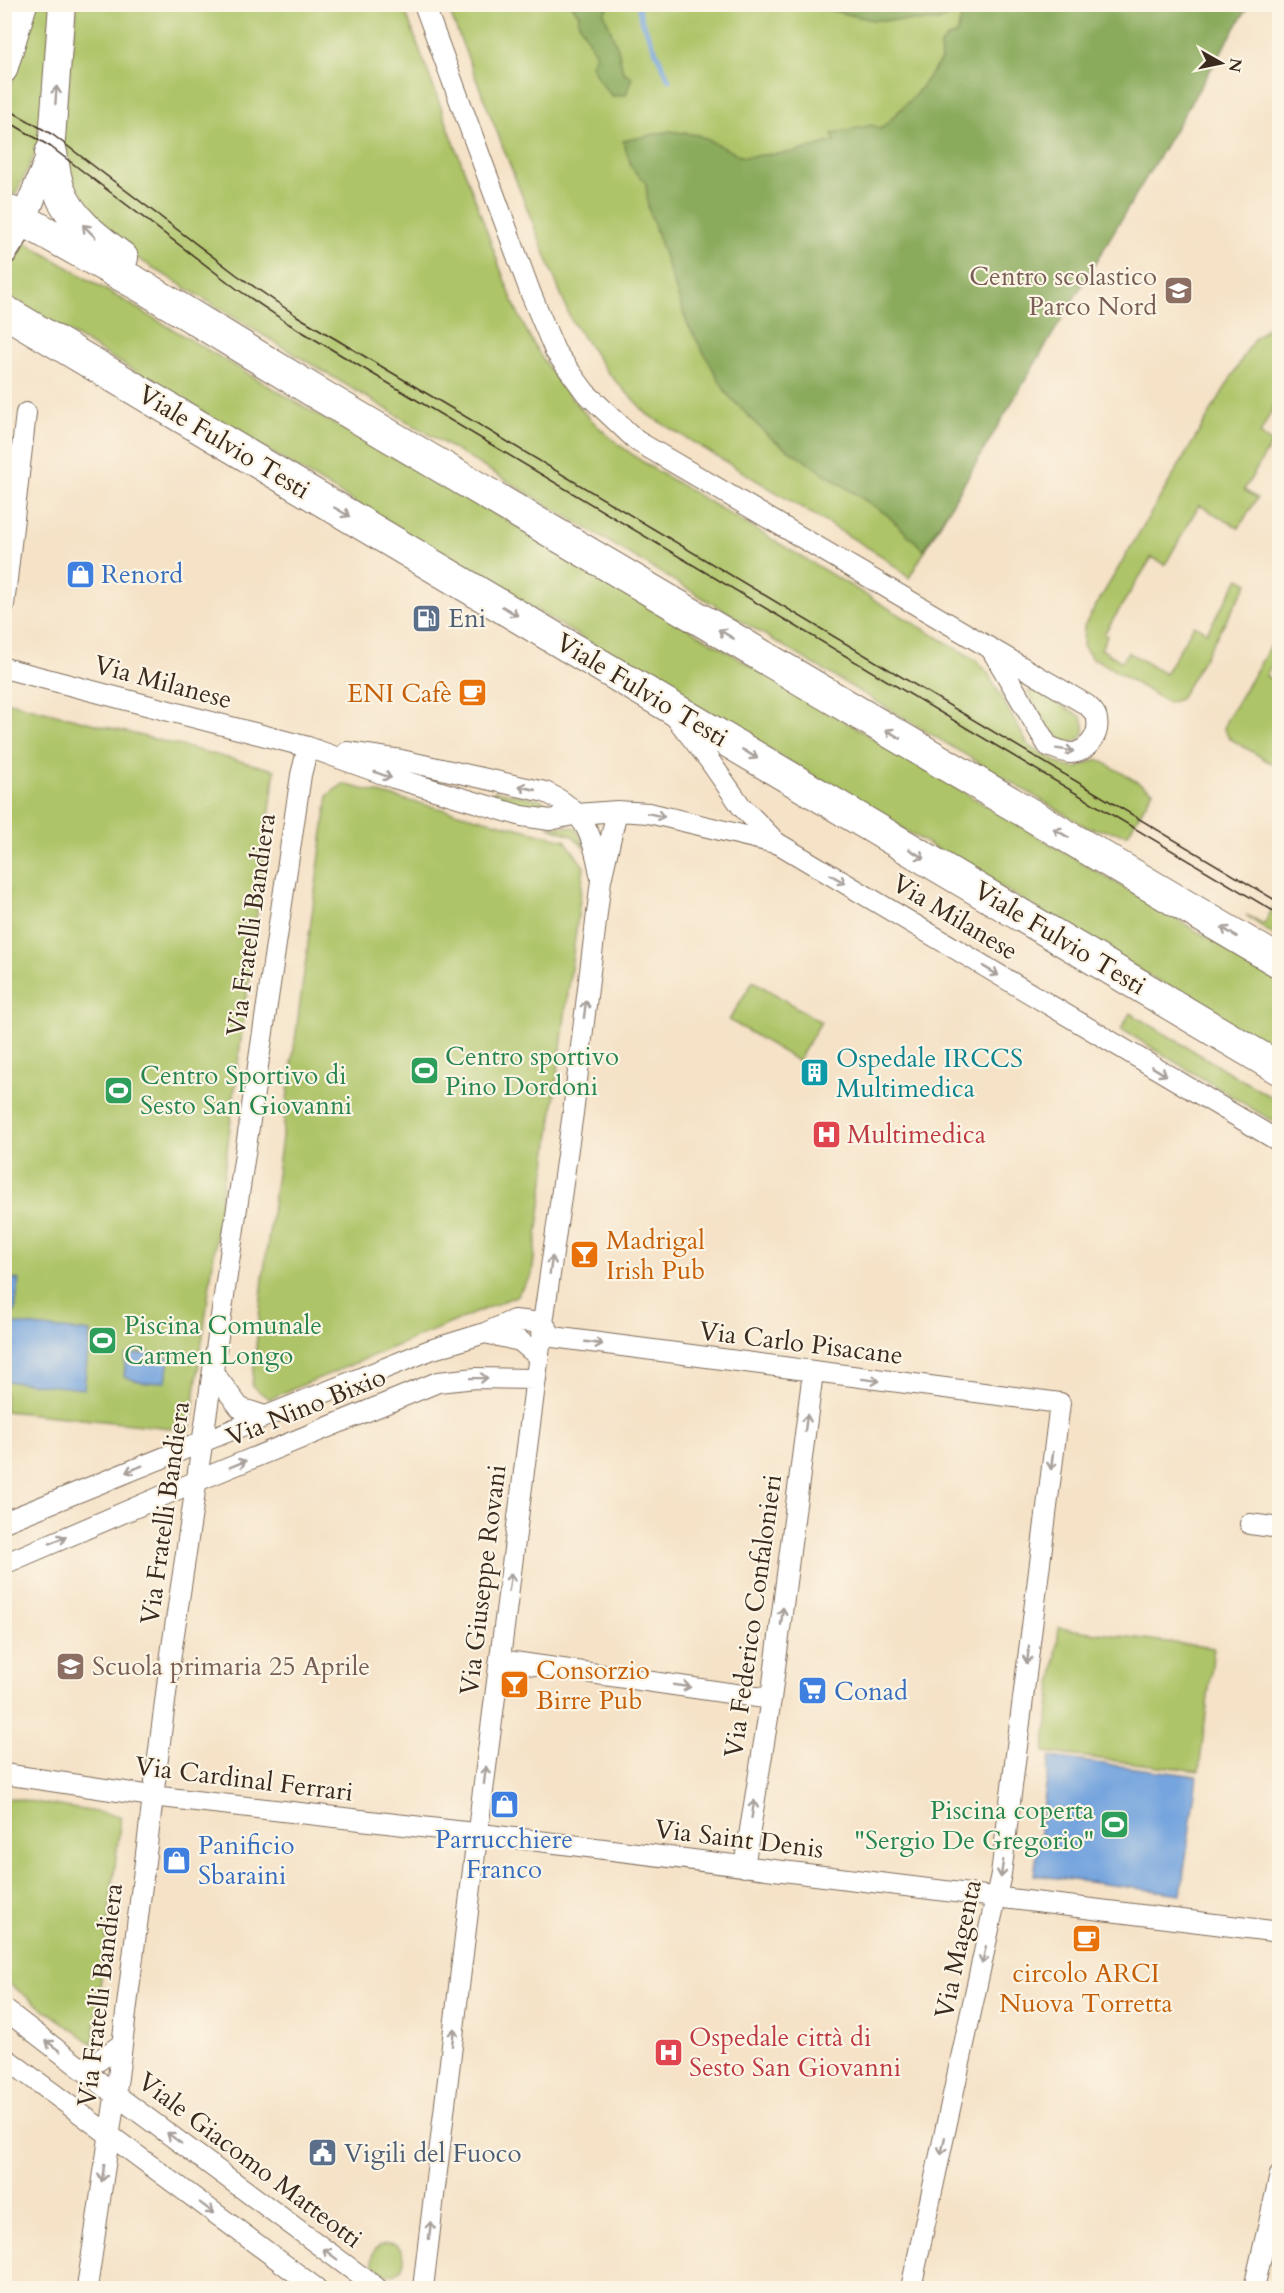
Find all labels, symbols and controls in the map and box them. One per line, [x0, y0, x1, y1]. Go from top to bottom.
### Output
north arrow [1191, 33, 1251, 93]
text: N [1223, 57, 1247, 74]
one-way arrow [50, 86, 61, 106]
one-way arrow [82, 224, 97, 239]
place label: Centro scolastico Parco Nord [969, 259, 1157, 324]
school or university icon: Centro scolastico Parco Nord [1162, 275, 1194, 307]
street label: Viale Fulvio Testi [131, 377, 317, 507]
one-way arrow [333, 506, 350, 518]
place label: Renord [101, 557, 183, 592]
shop icon: Renord [64, 558, 96, 590]
place label: Eni [448, 601, 486, 636]
fuel station icon: Eni [411, 602, 443, 634]
one-way arrow [501, 605, 518, 617]
street label: Viale Fulvio Testi [549, 625, 735, 755]
one-way arrow [718, 628, 735, 640]
street label: Via Milanese [90, 647, 236, 717]
place label: ENI Cafè [347, 676, 452, 711]
cafe icon: ENI Cafè [457, 677, 489, 709]
one-way arrow [885, 727, 902, 739]
one-way arrow [1055, 745, 1074, 756]
one-way arrow [741, 748, 758, 760]
one-way arrow [373, 770, 392, 781]
one-way arrow [518, 782, 537, 793]
one-way arrow [646, 810, 666, 821]
street label: Via Fratelli Bandiera [218, 811, 284, 1039]
one-way arrow [1053, 826, 1070, 838]
one-way arrow [908, 848, 925, 860]
street label: Via Milanese [885, 866, 1025, 968]
street label: Viale Fulvio Testi [967, 873, 1153, 1003]
one-way arrow [829, 874, 846, 886]
one-way arrow [1221, 926, 1238, 938]
one-way arrow [982, 965, 999, 977]
one-way arrow [580, 1000, 591, 1020]
place label: Centro sportivo Pino Dordoni [445, 1039, 619, 1104]
place label: Ospedale IRCCS Multimedica [836, 1041, 1023, 1106]
sports icon: Centro sportivo Pino Dordoni [408, 1055, 440, 1087]
building icon: Ospedale IRCCS Multimedica [799, 1057, 831, 1089]
place label: Centro Sportivo di Sesto San Giovanni [140, 1058, 352, 1123]
one-way arrow [1150, 1065, 1167, 1077]
sports icon: Centro Sportivo di Sesto San Giovanni [103, 1074, 135, 1106]
place label: Multimedica [847, 1117, 986, 1152]
hospital icon: Multimedica [810, 1118, 842, 1150]
place label: Madrigal Irish Pub [606, 1223, 705, 1288]
bar icon: Madrigal Irish Pub [569, 1239, 601, 1271]
one-way arrow [546, 1256, 557, 1275]
place label: Piscina Comunale Carmen Longo [124, 1308, 322, 1373]
street label: Via Carlo Pisacane [697, 1313, 905, 1373]
sports icon: Piscina Comunale Carmen Longo [87, 1324, 119, 1356]
one-way arrow [584, 1337, 604, 1348]
street label: Via Nino Bixio [221, 1359, 391, 1455]
one-way arrow [469, 1372, 489, 1384]
one-way arrow [860, 1374, 880, 1385]
street label: Via Fratelli Bandiera [132, 1399, 198, 1627]
one-way arrow [801, 1413, 812, 1433]
one-way arrow [1047, 1451, 1058, 1471]
one-way arrow [228, 1458, 246, 1469]
street label: Via Giuseppe Rovani [451, 1463, 515, 1697]
one-way arrow [125, 1464, 144, 1475]
street label: Via Federico Confalonieri [716, 1472, 790, 1760]
one-way arrow [49, 1534, 67, 1546]
one-way arrow [504, 1572, 515, 1592]
one-way arrow [776, 1607, 787, 1626]
one-way arrow [1023, 1644, 1034, 1664]
place label: Scuola primaria 25 Aprile [92, 1649, 370, 1684]
school or university icon: Scuola primaria 25 Aprile [55, 1650, 87, 1682]
place label: Consorzio Birre Pub [536, 1653, 650, 1718]
bar icon: Consorzio Birre Pub [499, 1669, 531, 1701]
place label: Conad [834, 1674, 908, 1709]
supermarket icon: Conad [797, 1675, 829, 1707]
one-way arrow [672, 1681, 692, 1692]
street label: Via Cardinal Ferrari [133, 1748, 355, 1810]
one-way arrow [479, 1766, 490, 1786]
shop icon: Parrucchiere Franco [488, 1789, 520, 1821]
place label: Piscina coperta "Sergio De Gregorio" [854, 1793, 1094, 1858]
one-way arrow [748, 1799, 759, 1819]
sports icon: Piscina coperta "Sergio De Gregorio" [1099, 1809, 1131, 1841]
street label: Via Saint Denis [653, 1811, 825, 1867]
place label: Parrucchiere Franco [435, 1822, 573, 1887]
place label: Panificio Sbaraini [198, 1828, 295, 1893]
shop icon: Panificio Sbaraini [161, 1844, 193, 1876]
one-way arrow [996, 1859, 1007, 1878]
street label: Via Magenta [926, 1876, 990, 2022]
street label: Via Fratelli Bandiera [69, 1881, 131, 2109]
cafe icon: circolo ARCI Nuova Torretta [1070, 1923, 1102, 1955]
one-way arrow [978, 1945, 989, 1964]
place label: circolo ARCI Nuova Torretta [999, 1956, 1173, 2021]
place label: Ospedale città di Sesto San Giovanni [689, 2020, 901, 2085]
one-way arrow [448, 2027, 459, 2047]
hospital icon: Ospedale città di Sesto San Giovanni [652, 2036, 684, 2068]
one-way arrow [45, 2040, 61, 2053]
street label: Viale Giacomo Matteotti [131, 2064, 369, 2256]
one-way arrow [166, 2131, 182, 2144]
place label: Vigili del Fuoco [344, 2136, 522, 2171]
one-way arrow [937, 2136, 948, 2155]
public building icon: Vigili del Fuoco [307, 2137, 339, 2169]
one-way arrow [97, 2163, 108, 2182]
one-way arrow [198, 2201, 214, 2214]
one-way arrow [425, 2221, 436, 2241]
one-way arrow [323, 2247, 339, 2260]

